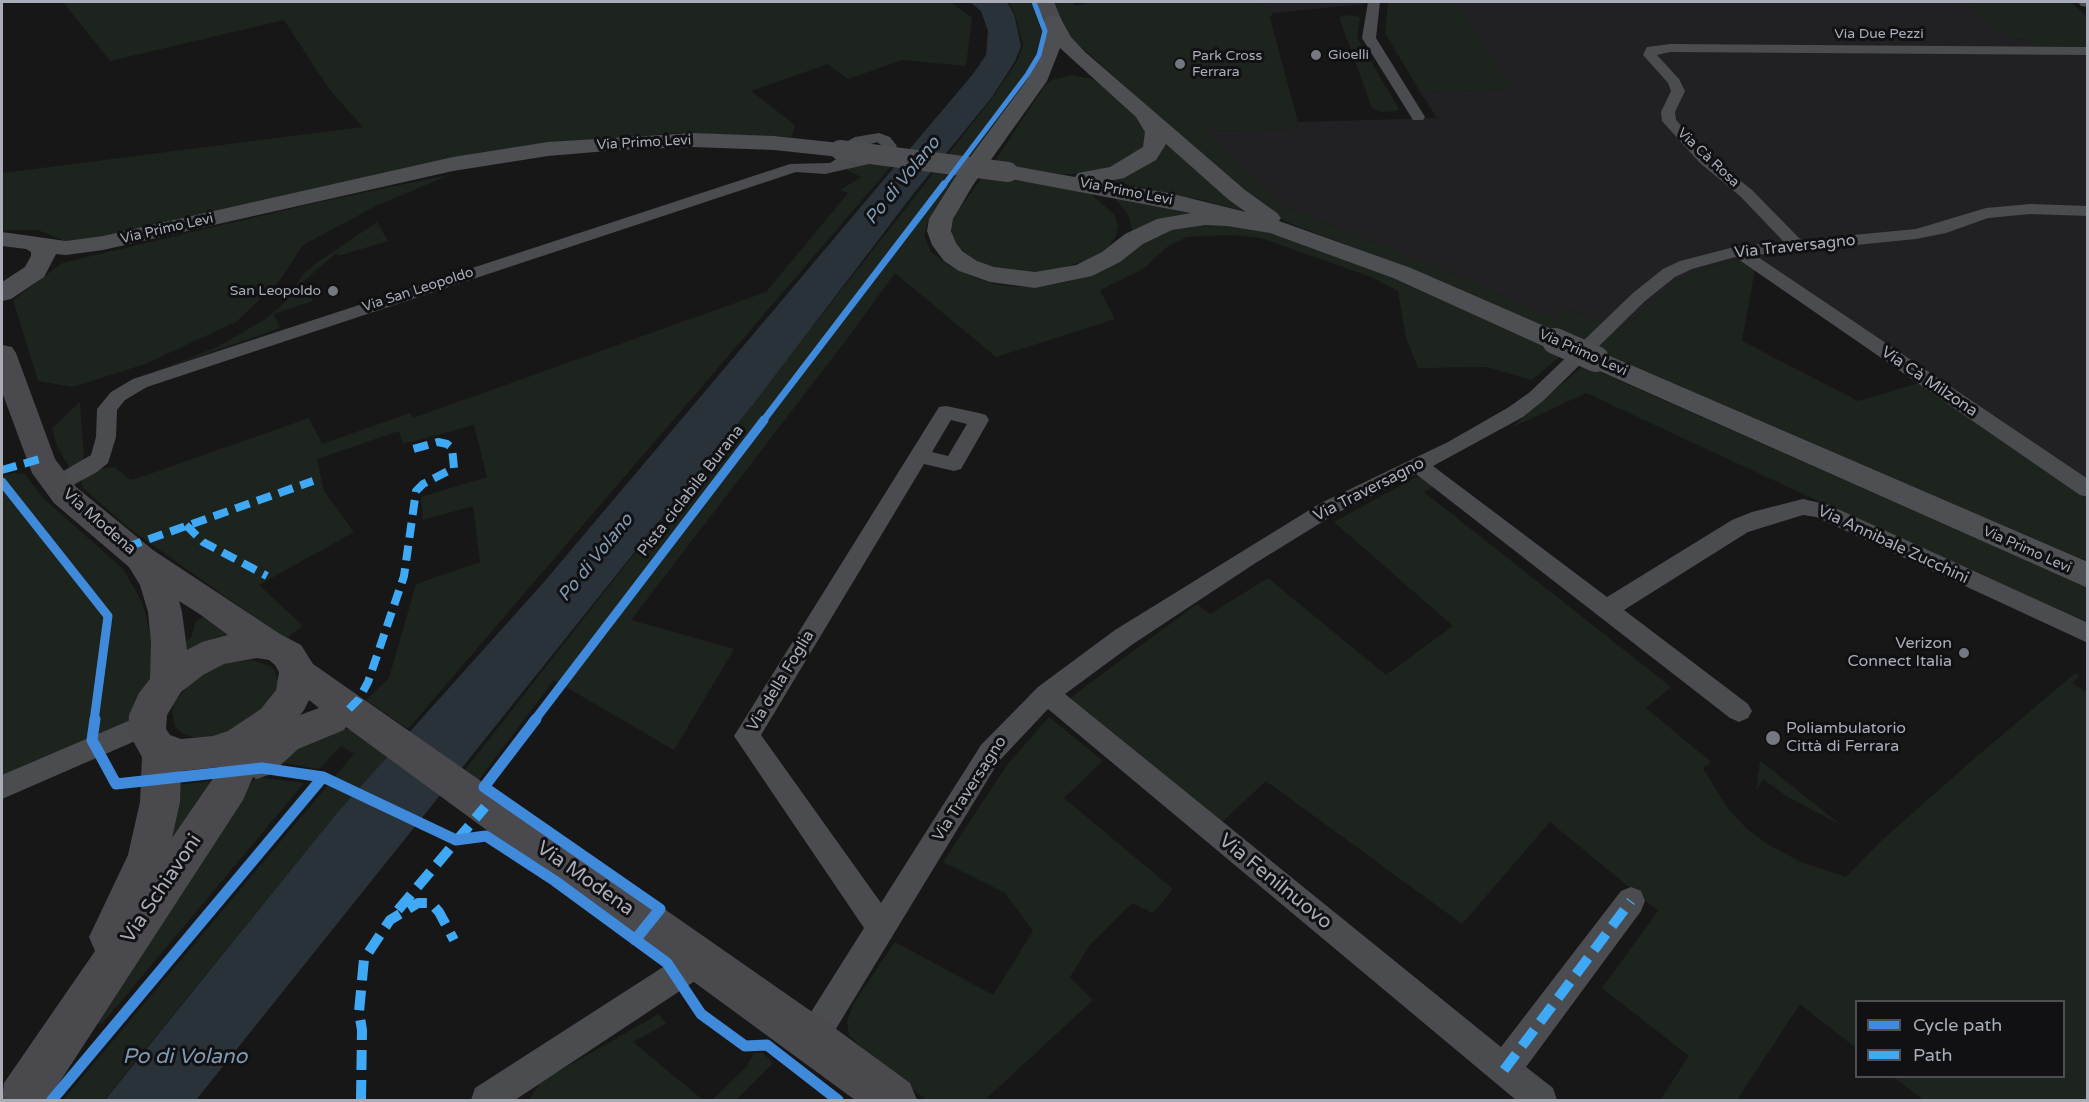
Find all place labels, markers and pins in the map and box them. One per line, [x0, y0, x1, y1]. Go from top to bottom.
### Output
place label: Gioelli [1328, 47, 1369, 63]
place label: Park Cross Ferrara [1192, 48, 1262, 80]
marker: Gioelli [1309, 48, 1323, 62]
marker: Park Cross Ferrara [1173, 57, 1187, 71]
place label: San Leopoldo [230, 283, 321, 299]
marker: San Leopoldo [326, 284, 340, 298]
place label: Verizon Connect Italia [1848, 634, 1952, 672]
marker: Verizon Connect Italia [1957, 646, 1971, 660]
place label: Poliambulatorio Città di Ferrara [1786, 719, 1906, 757]
marker: Poliambulatorio Città di Ferrara [1764, 729, 1782, 747]

